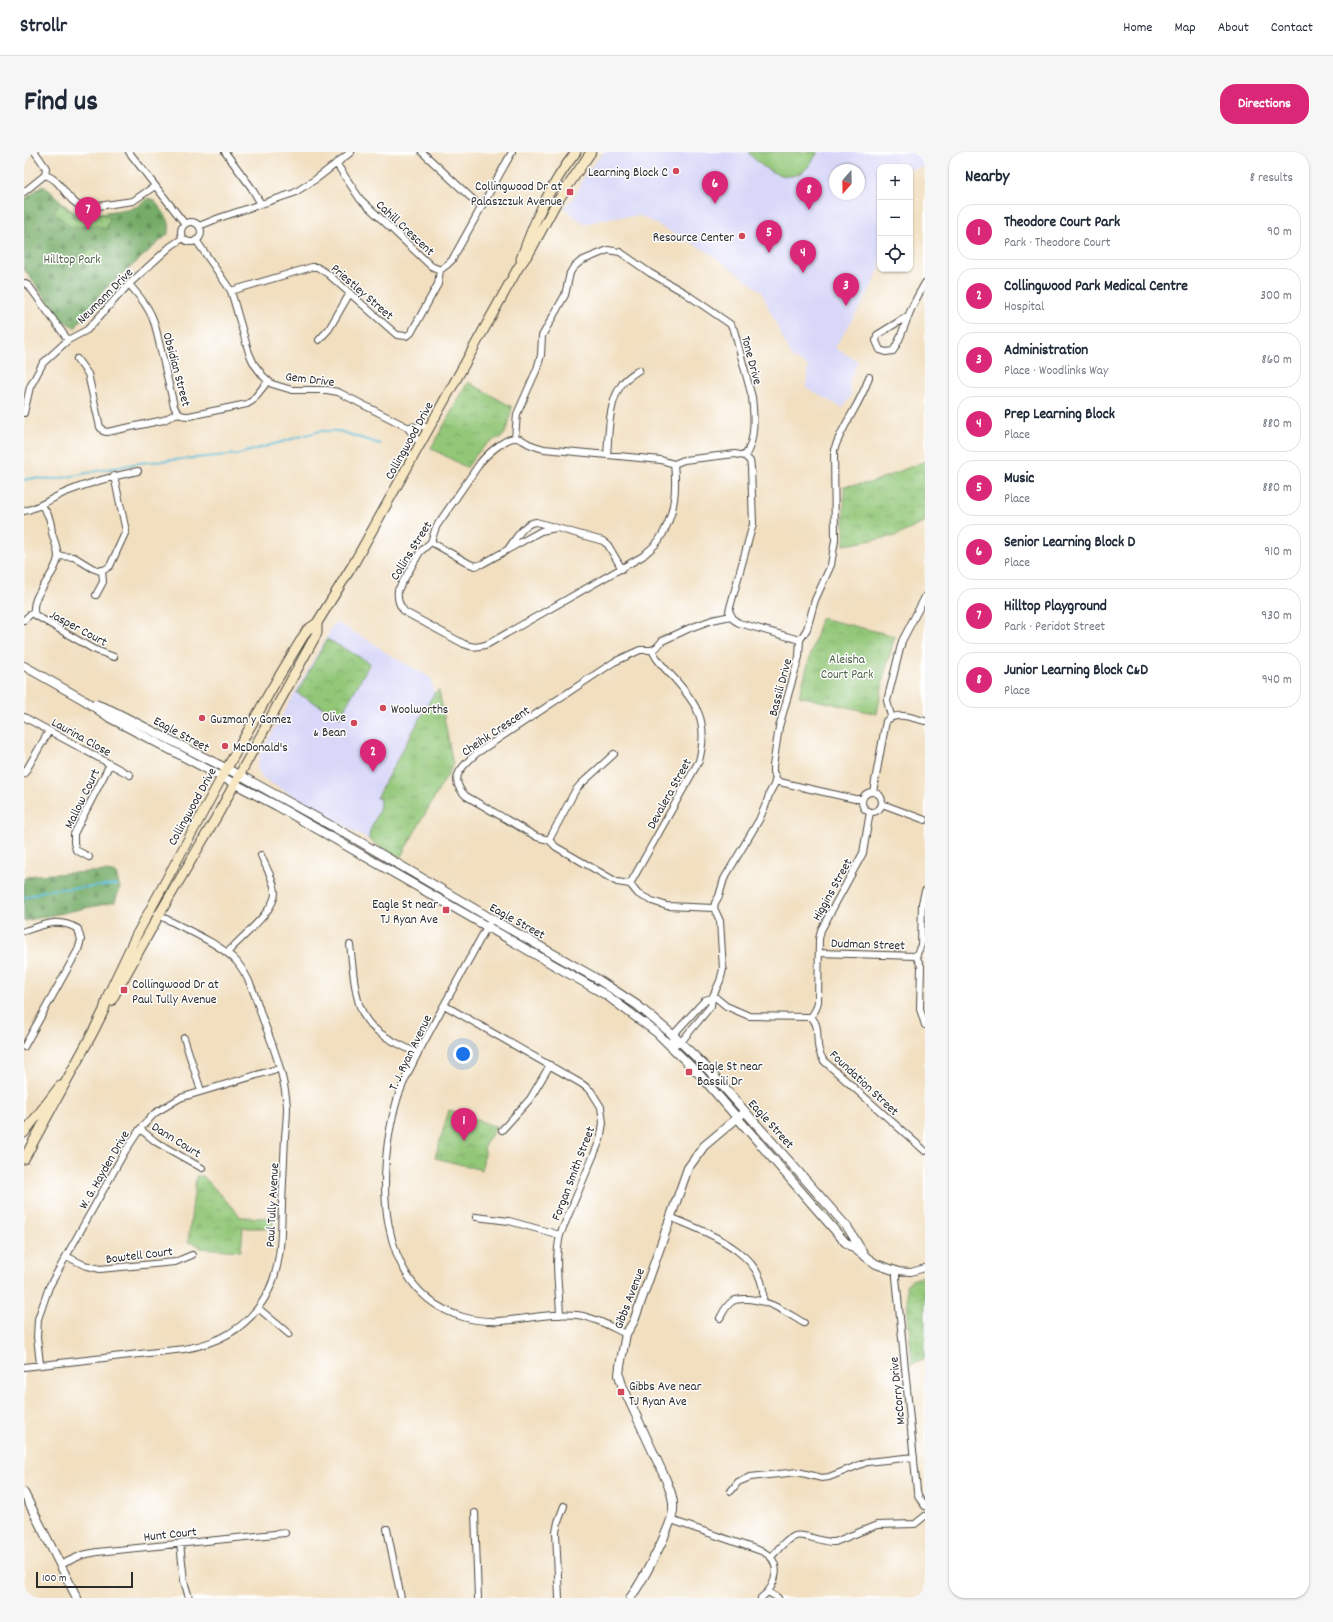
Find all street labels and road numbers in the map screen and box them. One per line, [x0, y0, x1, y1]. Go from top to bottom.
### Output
street label: Cahill Crescent [371, 197, 438, 261]
street label: Priestley Street [326, 260, 397, 326]
street label: Neumann Drive [73, 264, 138, 329]
street label: Obsidian Street [157, 330, 195, 409]
street label: Tone Drive [735, 334, 766, 387]
street label: Gem Drive [284, 368, 336, 393]
street label: Collingwood Drive [381, 399, 440, 484]
street label: Collins Street [386, 518, 438, 585]
street label: Jasper Court [45, 606, 110, 653]
street label: Bassili Drive [765, 656, 798, 719]
street label: Cheihk Crescent [458, 702, 535, 762]
street label: Eagle Street [149, 712, 212, 758]
street label: Laurina Close [47, 714, 114, 763]
street label: Devalera Street [643, 755, 698, 833]
street label: Collingwood Drive [164, 765, 223, 850]
street label: Mallow Court [61, 766, 106, 832]
street label: Higgins Street [808, 855, 858, 925]
street label: Eagle Street [485, 899, 548, 945]
street label: Dudman Street [831, 935, 905, 956]
street label: T. J. Ryan Avenue [385, 1012, 438, 1094]
street label: Foundation Street [824, 1047, 902, 1121]
street label: Eagle Street [743, 1096, 798, 1154]
street label: Dann Court [147, 1118, 204, 1164]
street label: Forgan Smith Street [548, 1124, 601, 1224]
street label: W. G. Hayden Drive [75, 1127, 136, 1213]
street label: Paul Tully Avenue [262, 1162, 285, 1248]
street label: Bowtell Court [105, 1243, 174, 1270]
street label: Gibbs Avenue [610, 1265, 651, 1332]
street label: McCorry Drive [885, 1356, 911, 1426]
street label: Hunt Court [143, 1523, 198, 1548]

